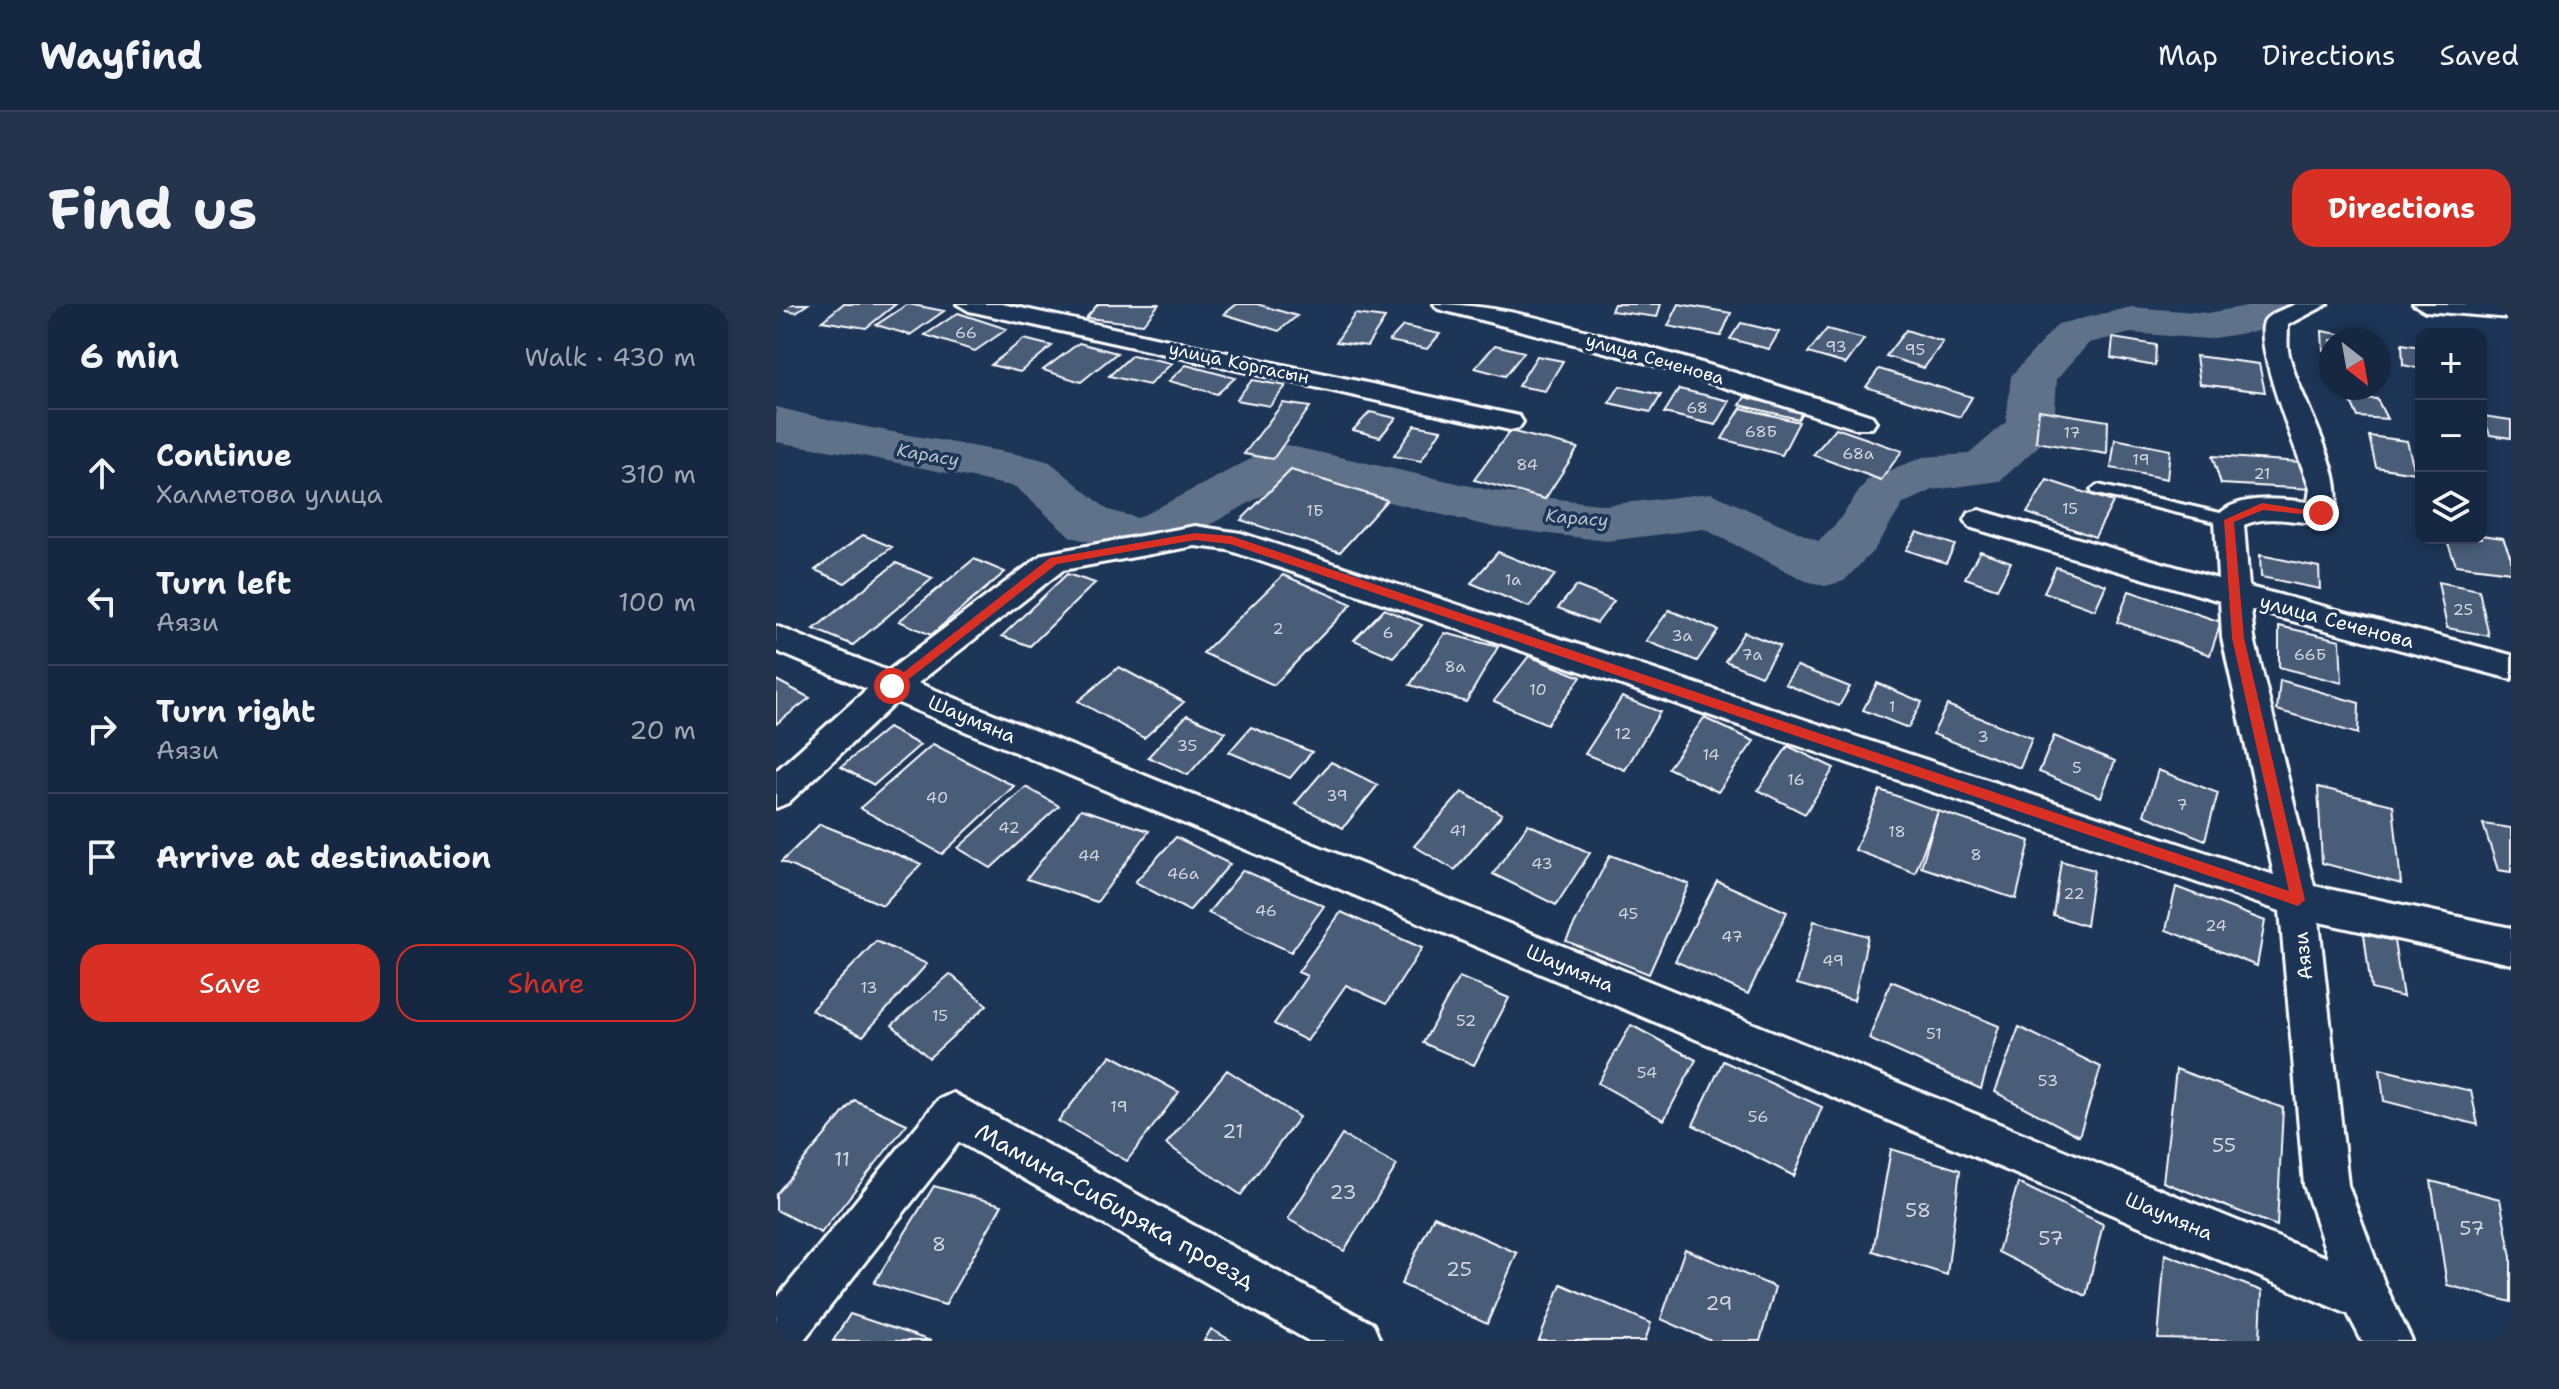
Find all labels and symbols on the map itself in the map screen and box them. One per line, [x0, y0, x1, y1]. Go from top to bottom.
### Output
house number: 66 [955, 322, 977, 343]
street label: улица Сеченова [1583, 328, 1727, 390]
north arrow [2319, 328, 2391, 400]
street label: улица Коргасын [1167, 336, 1311, 390]
house number: 93 [1825, 336, 1847, 357]
house number: 95 [1905, 339, 1925, 360]
house number: 68 [1686, 397, 1708, 418]
house number: 68Б [1745, 421, 1777, 442]
house number: 17 [2063, 422, 2081, 443]
water label: Карасу [895, 438, 961, 472]
house number: 68а [1842, 443, 1874, 464]
house number: 19 [2132, 449, 2150, 470]
house number: 84 [1516, 454, 1538, 475]
house number: 21 [2253, 463, 2271, 484]
route end [2303, 495, 2339, 531]
house number: 15 [2062, 498, 2078, 519]
house number: 1Б [1306, 500, 1324, 521]
water label: Карасу [1545, 503, 1609, 533]
house number: 1а [1505, 569, 1521, 590]
street label: улица Сеченова [2257, 588, 2418, 654]
house number: 25 [2453, 599, 2473, 620]
house number: 2 [1272, 618, 1284, 639]
house number: 6 [1382, 622, 1394, 643]
house number: 3а [1671, 625, 1693, 646]
house number: 7а [1741, 644, 1763, 665]
house number: 66Б [2294, 644, 2326, 665]
house number: 8а [1444, 656, 1466, 677]
route start [874, 668, 910, 704]
house number: 10 [1529, 679, 1547, 700]
street label: Шаумяна [924, 689, 1020, 749]
house number: 1 [1889, 696, 1895, 717]
house number: 12 [1614, 723, 1632, 744]
house number: 3 [1977, 726, 1989, 747]
house number: 35 [1177, 735, 1197, 756]
house number: 14 [1702, 744, 1720, 765]
house number: 5 [2072, 757, 2082, 778]
house number: 16 [1787, 769, 1805, 790]
house number: 39 [1326, 785, 1348, 806]
house number: 40 [926, 787, 948, 808]
house number: 7 [2176, 794, 2188, 815]
house number: 42 [998, 817, 1020, 838]
house number: 41 [1449, 820, 1467, 841]
house number: 18 [1888, 821, 1906, 842]
house number: 8 [1970, 844, 1982, 865]
house number: 44 [1078, 845, 1100, 866]
house number: 43 [1531, 853, 1553, 874]
house number: 46а [1167, 863, 1199, 884]
house number: 22 [2063, 883, 2085, 904]
house number: 46 [1255, 900, 1277, 921]
house number: 45 [1618, 903, 1638, 924]
house number: 24 [2205, 915, 2227, 936]
house number: 47 [1721, 926, 1743, 947]
street label: Аязи [2288, 931, 2318, 981]
street label: Шаумяна [1522, 938, 1618, 998]
house number: 49 [1822, 950, 1844, 971]
house number: 13 [860, 977, 878, 998]
house number: 15 [932, 1005, 948, 1026]
house number: 52 [1456, 1010, 1476, 1031]
house number: 51 [1926, 1023, 1942, 1044]
house number: 54 [1637, 1062, 1657, 1083]
house number: 53 [2038, 1070, 2058, 1091]
house number: 19 [1110, 1096, 1128, 1117]
house number: 56 [1748, 1106, 1768, 1127]
street label: Мамина-Сибиряка проезд [969, 1116, 1261, 1296]
house number: 21 [1222, 1118, 1244, 1144]
house number: 55 [2212, 1132, 2236, 1158]
house number: 11 [834, 1146, 850, 1172]
house number: 23 [1330, 1179, 1356, 1205]
street label: Шаумяна [2121, 1186, 2217, 1246]
house number: 58 [1905, 1197, 1931, 1223]
house number: 57 [2459, 1215, 2485, 1241]
house number: 57 [2038, 1225, 2064, 1251]
house number: 8 [932, 1231, 946, 1257]
house number: 25 [1446, 1256, 1472, 1282]
house number: 29 [1706, 1290, 1732, 1316]

